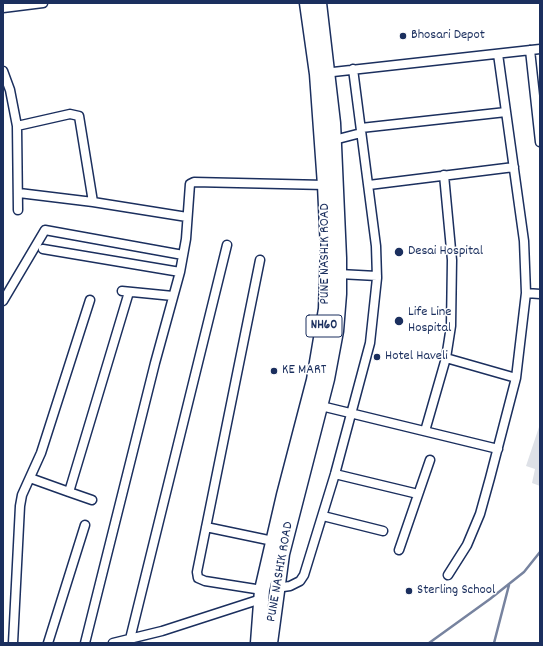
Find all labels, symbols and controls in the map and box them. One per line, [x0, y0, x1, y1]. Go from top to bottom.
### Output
place label: Bhosari Depot [411, 28, 485, 44]
marker: Bhosari Depot [398, 31, 408, 41]
street label: PUNE NASHIK ROAD [318, 203, 334, 305]
place label: Desai Hospital [408, 244, 483, 260]
marker: Desai Hospital [393, 246, 405, 258]
place label: Life Line Hospital [408, 305, 451, 338]
road number: NH60 [306, 315, 342, 337]
marker: Life Line Hospital [393, 315, 405, 327]
place label: Hotel Haveli [385, 349, 448, 365]
marker: Hotel Haveli [372, 352, 382, 362]
place label: KE MART [282, 363, 326, 379]
marker: KE MART [269, 366, 279, 376]
street label: PUNE NASHIK ROAD [264, 521, 298, 623]
place label: Sterling School [417, 583, 495, 599]
marker: Sterling School [404, 586, 414, 596]

